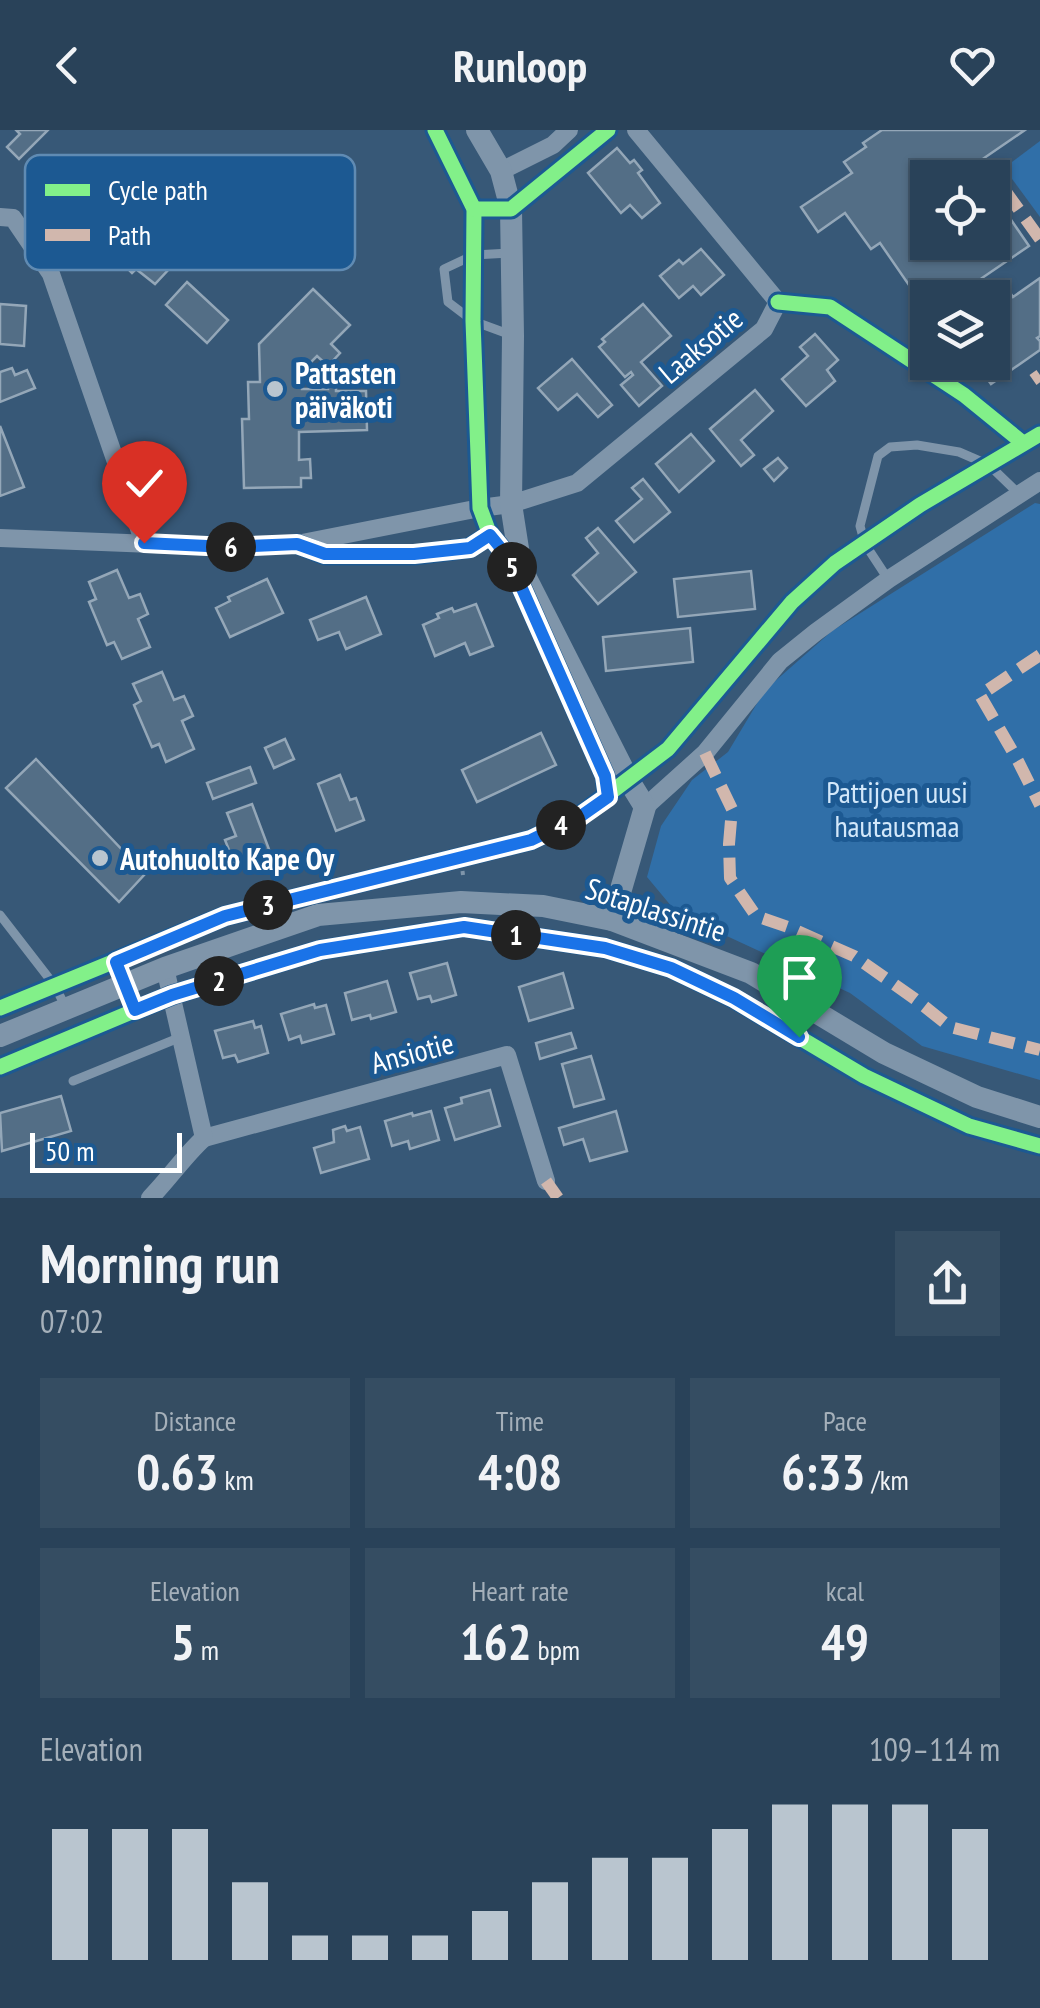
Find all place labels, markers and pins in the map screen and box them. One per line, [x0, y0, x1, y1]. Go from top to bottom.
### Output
place label: Pattasten päiväkoti [295, 353, 396, 426]
marker: Pattasten päiväkoti [264, 378, 286, 400]
pin [102, 441, 187, 544]
pin: 6 [206, 522, 256, 572]
pin: 5 [487, 542, 537, 592]
pin: 4 [536, 800, 586, 850]
place label: Autohuolto Kape Oy [119, 839, 335, 878]
marker: Autohuolto Kape Oy [89, 847, 111, 869]
pin: 3 [243, 880, 293, 930]
pin: 1 [491, 910, 541, 960]
pin [757, 935, 842, 1038]
pin: 2 [194, 956, 244, 1006]

